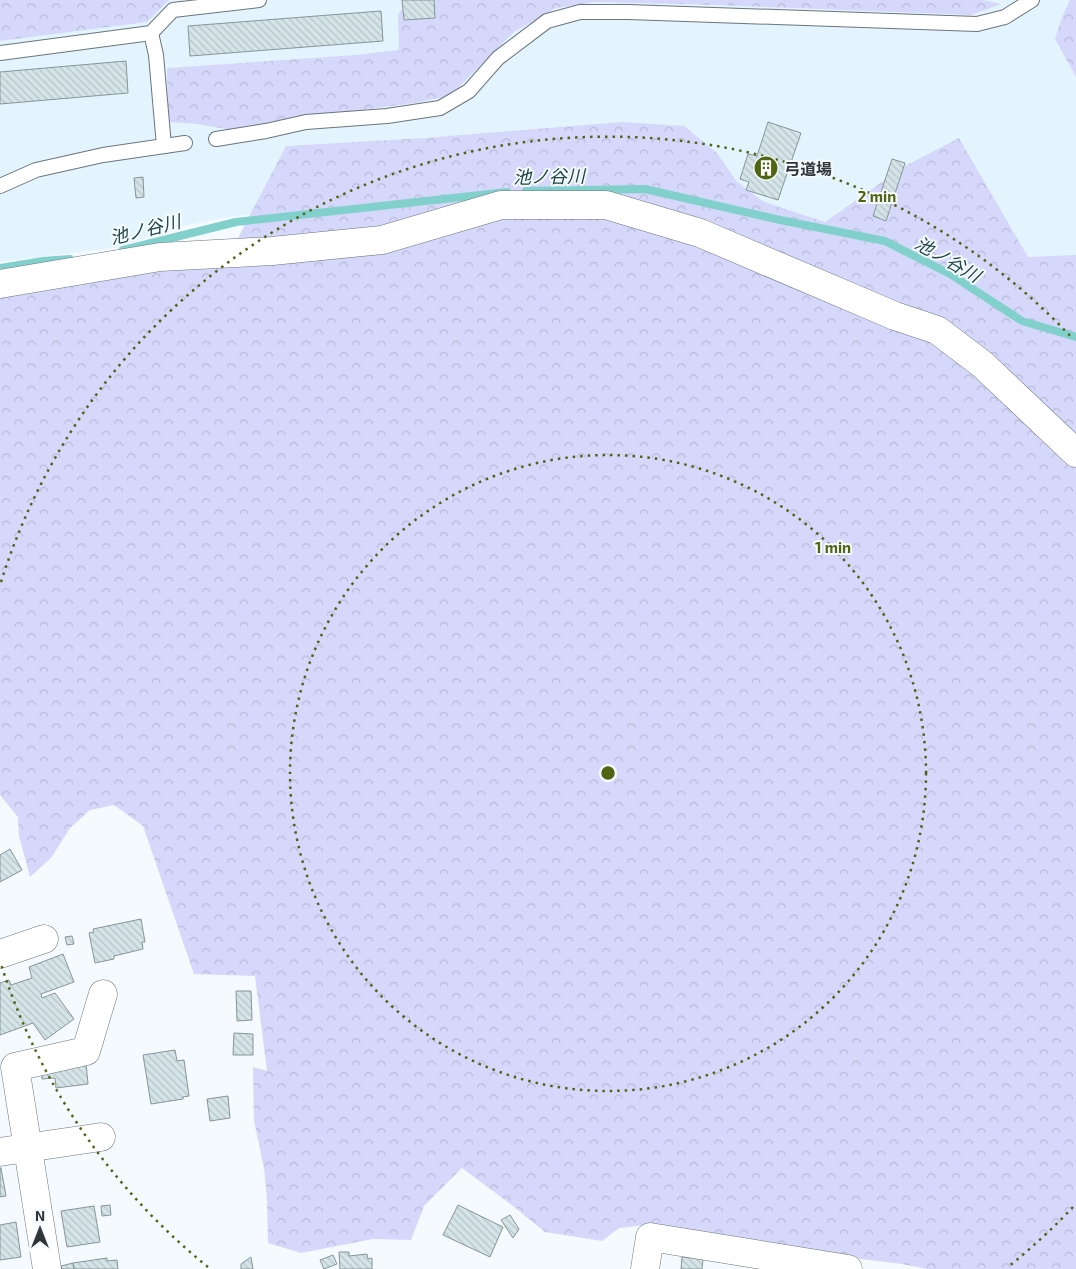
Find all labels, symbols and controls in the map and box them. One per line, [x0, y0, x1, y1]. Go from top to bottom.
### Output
building icon: 弓道場 [753, 155, 779, 181]
place label: 弓道場 [784, 159, 832, 178]
water label: 池ノ谷川 [513, 164, 587, 188]
text: 2 min [858, 187, 896, 205]
water label: 池ノ谷川 [107, 209, 185, 248]
water label: 池ノ谷川 [911, 231, 986, 288]
text: 1 min [815, 538, 851, 556]
centre of rings [599, 764, 617, 782]
north arrow [15, 1204, 65, 1254]
text: N [35, 1207, 45, 1224]

